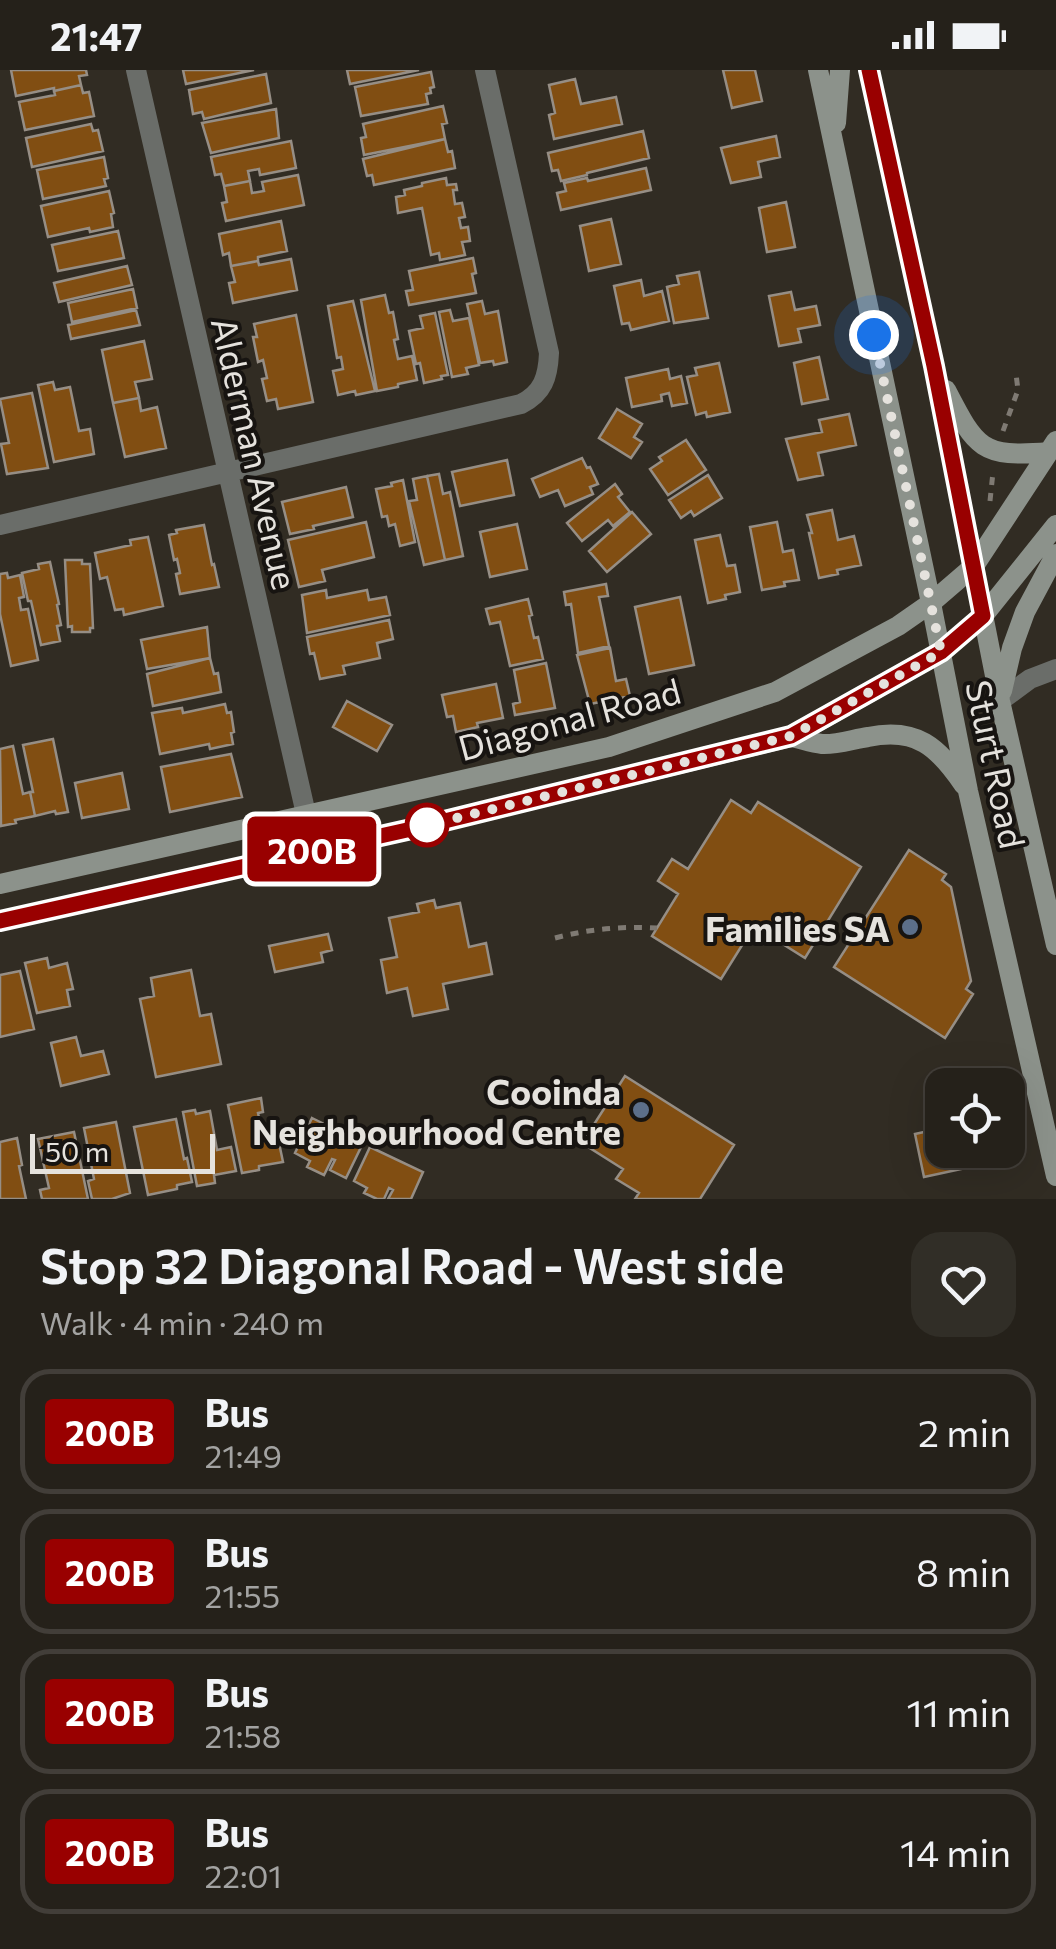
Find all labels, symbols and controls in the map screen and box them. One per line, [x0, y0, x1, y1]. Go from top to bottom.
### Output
text: 21:47 [50, 12, 142, 59]
your location [849, 310, 899, 360]
street label: Alderman Avenue [204, 313, 308, 593]
street label: Diagonal Road [453, 668, 685, 768]
street label: Sturt Road [958, 676, 1036, 852]
unlabelled marker [406, 804, 448, 846]
line badge: 200B [242, 816, 382, 882]
text: 200B [267, 828, 357, 871]
place label: Families SA [705, 906, 890, 949]
marker: Families SA [899, 916, 921, 938]
map controls [925, 1068, 1025, 1168]
button: locate [925, 1068, 1025, 1168]
place label: Cooinda Neighbourhood Centre [252, 1069, 621, 1152]
marker: Cooinda Neighbourhood Centre [630, 1099, 652, 1121]
scale bar [30, 1129, 215, 1174]
text: 50 m [45, 1134, 109, 1168]
button: heart [911, 1232, 1016, 1337]
text: Stop 32 Diagonal Road - West side [40, 1235, 784, 1294]
text: Walk · 4 min · 240 m [40, 1302, 324, 1342]
text: Bus [204, 1388, 269, 1435]
text: 2 min [918, 1408, 1011, 1455]
text: 200B [65, 1410, 154, 1453]
text: 21:49 [204, 1435, 282, 1475]
text: Bus [204, 1528, 269, 1575]
text: 8 min [916, 1548, 1011, 1595]
text: 200B [65, 1550, 154, 1593]
text: 21:55 [204, 1575, 280, 1615]
text: Bus [204, 1668, 269, 1715]
text: 11 min [907, 1688, 1011, 1735]
text: 200B [65, 1690, 154, 1733]
text: 21:58 [204, 1715, 281, 1755]
text: Bus [204, 1808, 269, 1855]
text: 14 min [900, 1828, 1011, 1875]
text: 200B [65, 1830, 154, 1873]
text: 22:01 [204, 1855, 282, 1895]

